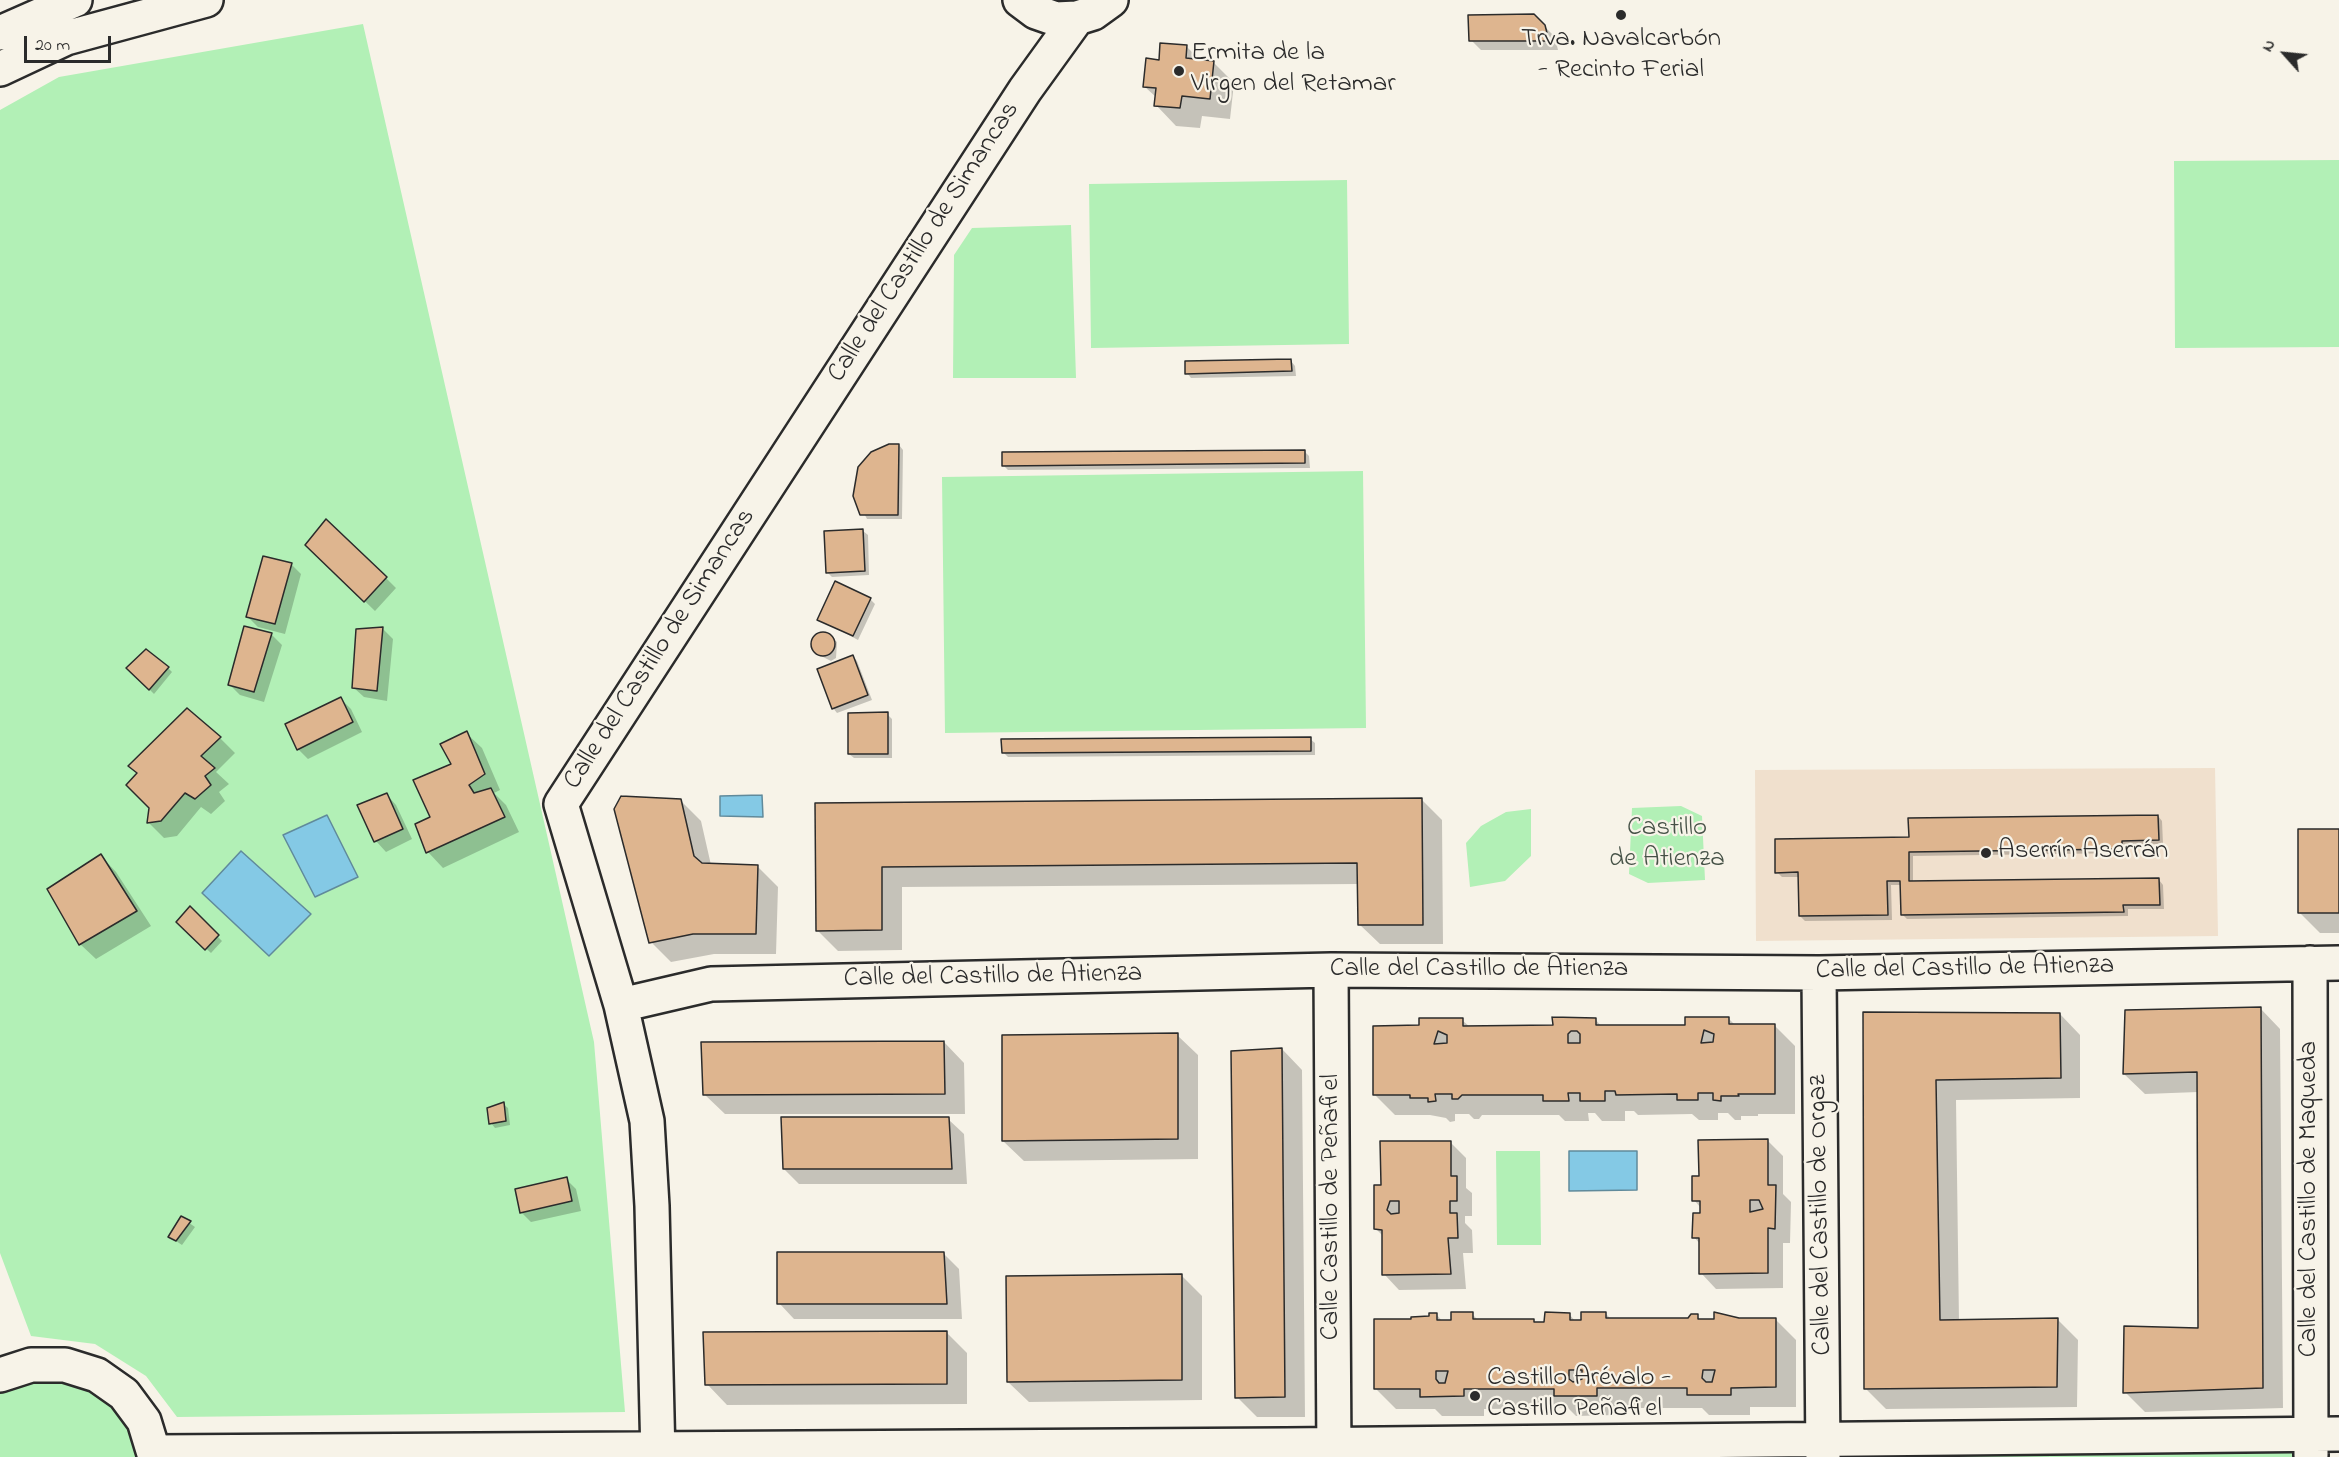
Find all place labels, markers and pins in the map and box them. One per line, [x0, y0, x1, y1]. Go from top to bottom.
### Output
marker: Trva. Navalcarbón - Recinto Ferial [1614, 8, 1628, 22]
place label: Trva. Navalcarbón - Recinto Ferial [1521, 25, 1721, 88]
place label: Ermita de la Virgen del Retamar [1191, 39, 1396, 102]
marker: Ermita de la Virgen del Retamar [1172, 64, 1186, 78]
place label: Aserrín Aserrán [1998, 837, 2168, 869]
marker: Aserrín Aserrán [1979, 846, 1993, 860]
place label: Castillo Arévalo - Castillo Peñafiel [1487, 1364, 1671, 1427]
marker: Castillo Arévalo - Castillo Peñafiel [1468, 1389, 1482, 1403]

